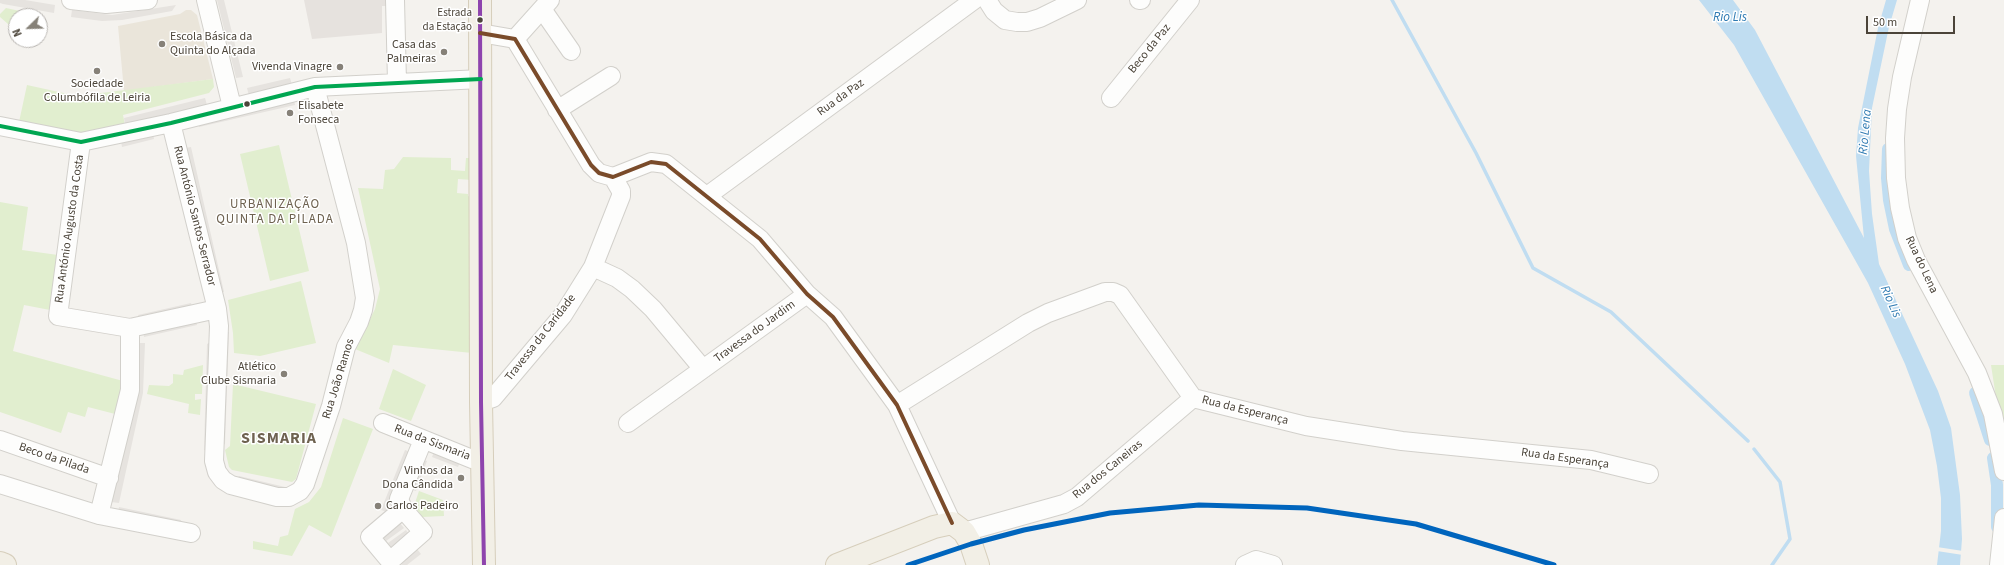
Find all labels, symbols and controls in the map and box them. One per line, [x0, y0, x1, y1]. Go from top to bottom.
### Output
place label: Estrada da Estação [423, 7, 472, 33]
north arrow [8, 8, 48, 48]
scale bar [1868, 8, 1957, 34]
water label: Rio Lis [1713, 10, 1747, 26]
text: 50 m [1873, 14, 1897, 31]
marker: Estrada da Estação [475, 15, 485, 25]
street label: Beco da Paz [1126, 21, 1174, 77]
text: N [9, 26, 26, 39]
place label: Escola Básica da Quinta do Alçada [170, 30, 256, 58]
place label: Casa das Palmeiras [387, 38, 436, 66]
marker: Escola Básica da Quinta do Alçada [157, 39, 167, 49]
marker: Casa das Palmeiras [439, 47, 449, 57]
place label: Vivenda Vinagre [252, 60, 332, 74]
marker: Vivenda Vinagre [335, 62, 345, 72]
marker: Sociedade Columbófila de Leiria [92, 66, 102, 76]
street label: Rua da Paz [815, 76, 867, 120]
place label: Sociedade Columbófila de Leiria [44, 77, 150, 105]
unlabelled marker [242, 99, 252, 109]
place label: Elisabete Fonseca [298, 99, 344, 127]
marker: Elisabete Fonseca [285, 108, 295, 118]
water label: Rio Lena [1856, 109, 1876, 155]
street label: Rua António Santos Serrador [170, 144, 218, 288]
street label: Rua António Augusto da Costa [52, 154, 88, 304]
district label: URBANIZAÇÃO QUINTA DA PILADA [216, 197, 334, 228]
street label: Rua do Lena [1901, 234, 1941, 296]
water label: Rio Lis [1876, 283, 1904, 321]
street label: Travessa da Caridade [503, 292, 579, 384]
street label: Travessa do Jardim [712, 298, 798, 366]
street label: Rua João Ramos [320, 337, 358, 421]
place label: Atlético Clube Sismaria [201, 360, 276, 388]
marker: Atlético Clube Sismaria [279, 369, 289, 379]
street label: Rua da Esperança [1200, 393, 1290, 429]
street label: Rua da Sismaria [392, 422, 472, 464]
district label: SISMARIA [241, 429, 317, 449]
street label: Rua dos Caneiras [1070, 437, 1146, 503]
street label: Beco da Pilada [17, 440, 91, 478]
street label: Rua da Esperança [1520, 446, 1610, 472]
place label: Vinhos da Dona Cândida [382, 464, 453, 492]
marker: Vinhos da Dona Cândida [456, 473, 466, 483]
place label: Carlos Padeiro [386, 499, 458, 513]
marker: Carlos Padeiro [373, 501, 383, 511]

